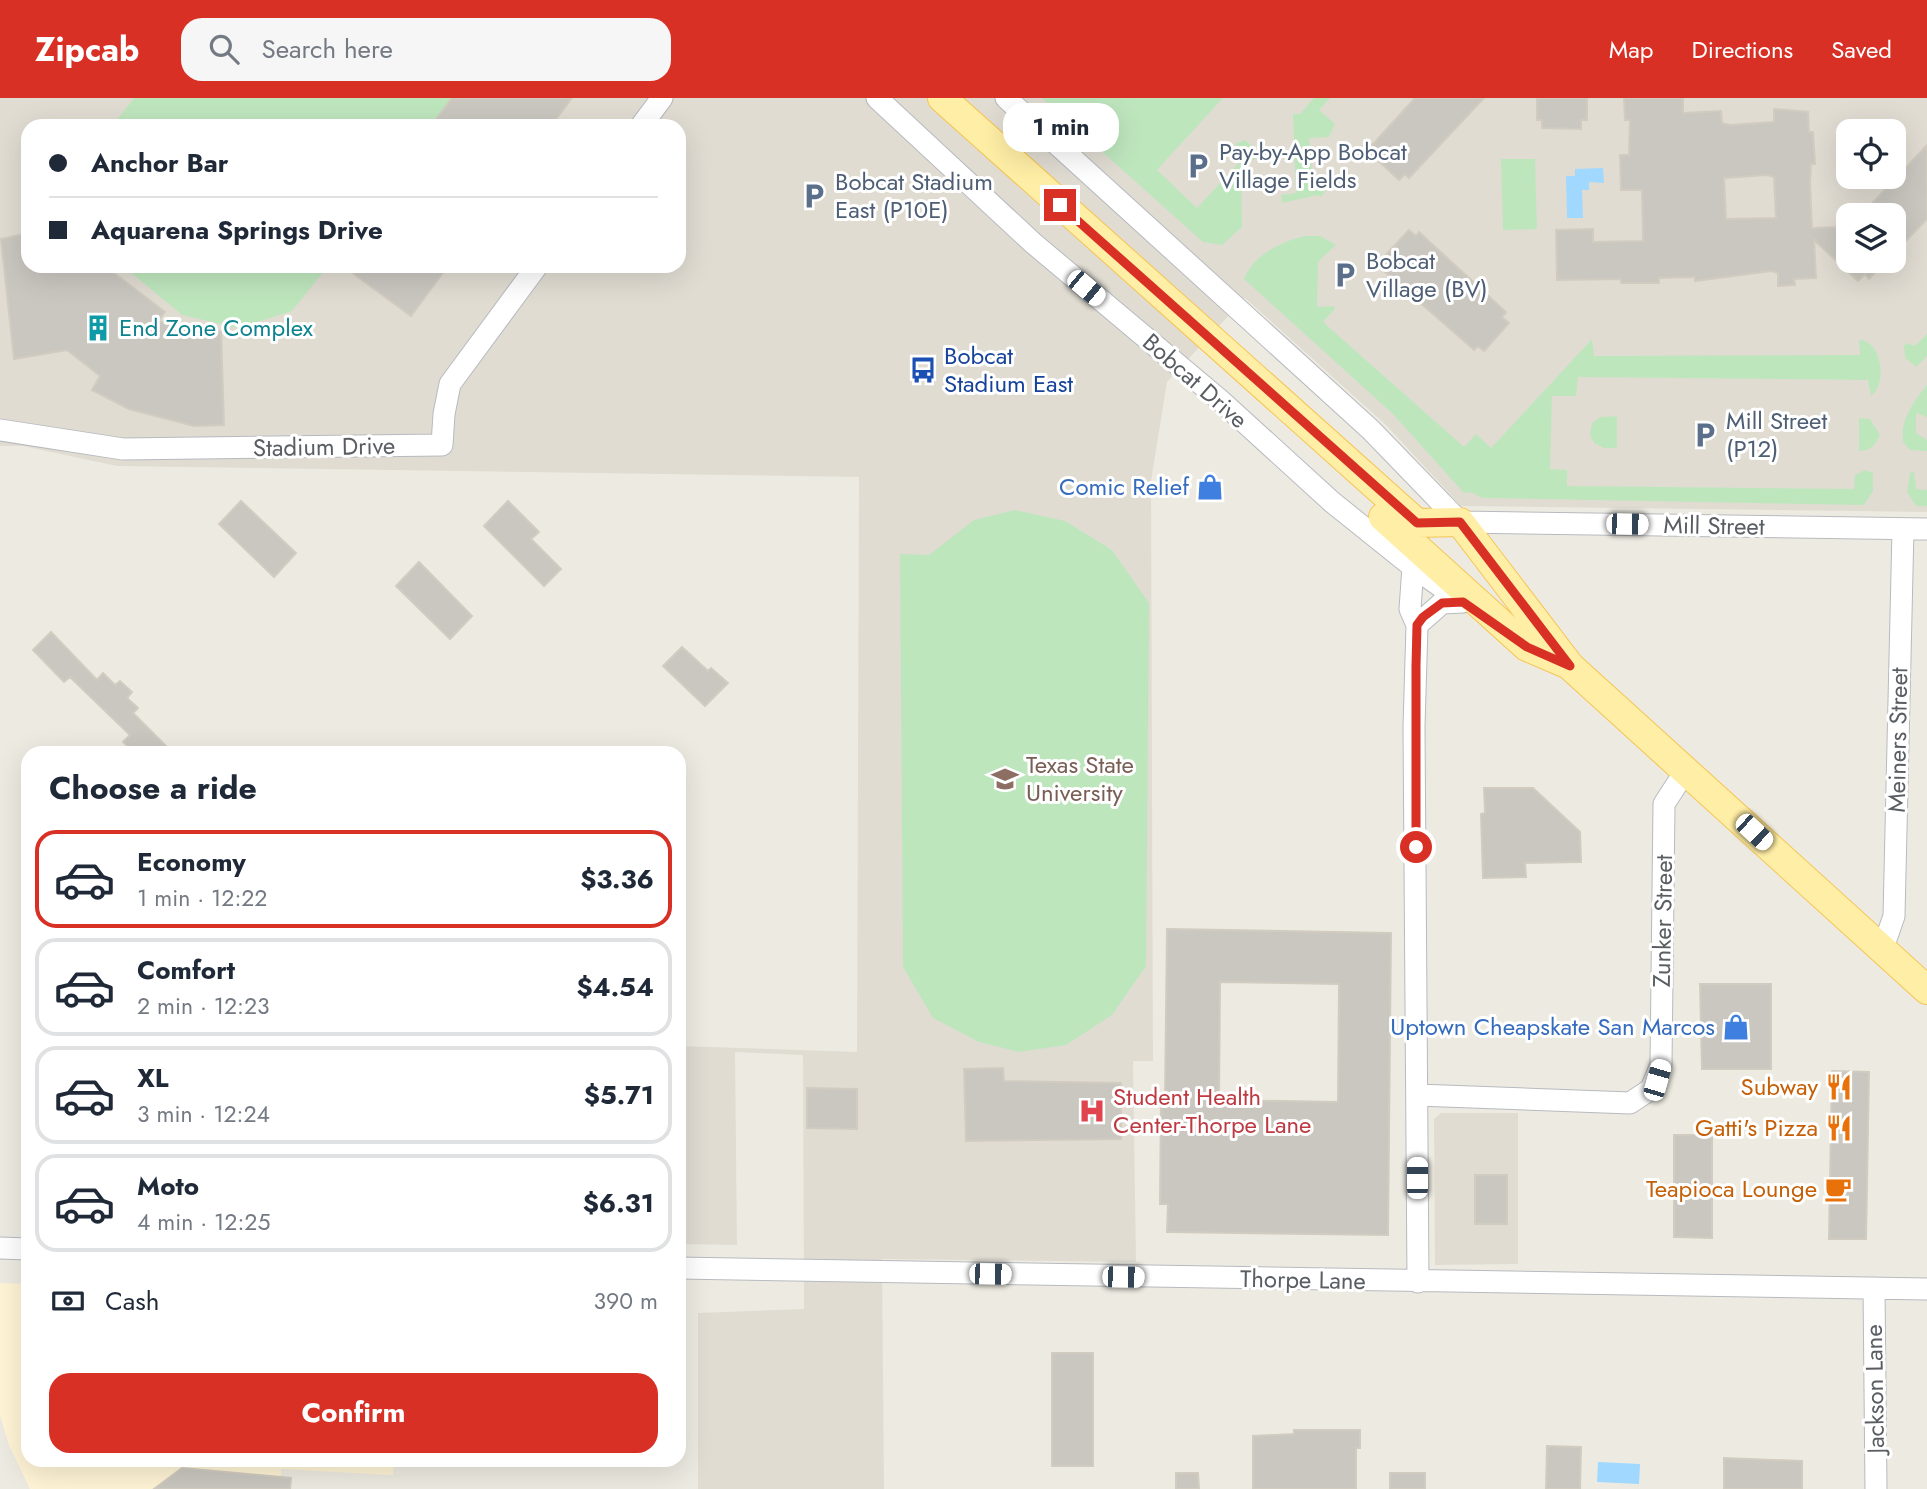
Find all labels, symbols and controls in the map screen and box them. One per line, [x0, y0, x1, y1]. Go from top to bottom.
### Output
search box [181, 18, 671, 81]
text: Zipcab [35, 26, 139, 73]
icon: search [205, 30, 243, 68]
text: Search here [261, 30, 393, 68]
text: Map [1609, 32, 1654, 67]
text: Directions [1692, 32, 1793, 67]
text: Saved [1831, 32, 1892, 67]
callout: 1 min [1002, 104, 1118, 153]
text: 1 min [1032, 110, 1090, 144]
map controls [1836, 119, 1906, 273]
button: locate [1836, 119, 1906, 189]
place label: Pay-by-App Bobcat Village Fields [1219, 134, 1407, 197]
text: Anchor Bar [91, 144, 229, 182]
parking icon: Pay-by-App Bobcat Village Fields [1183, 151, 1213, 181]
place label: Bobcat Stadium East (P10E) [835, 164, 993, 227]
parking icon: Bobcat Stadium East (P10E) [799, 181, 829, 211]
route end [1044, 189, 1076, 221]
button: layers [1836, 203, 1906, 273]
text: Aquarena Springs Drive [91, 211, 383, 249]
place label: Bobcat Village (BV) [1366, 243, 1488, 306]
parking icon: Bobcat Village (BV) [1330, 260, 1360, 290]
car [1064, 266, 1109, 310]
place label: End Zone Complex [119, 310, 314, 345]
building icon: End Zone Complex [83, 313, 113, 343]
street label: Bobcat Drive [1135, 325, 1256, 436]
place label: Bobcat Stadium East [944, 338, 1073, 401]
bus stop icon: Bobcat Stadium East [908, 355, 938, 385]
place label: Mill Street (P12) [1726, 403, 1827, 466]
parking icon: Mill Street (P12) [1690, 420, 1720, 450]
street label: Stadium Drive [253, 428, 395, 465]
place label: Comic Relief [1059, 469, 1190, 504]
shop icon: Comic Relief [1195, 472, 1225, 502]
street label: Mill Street [1663, 507, 1765, 544]
car [1606, 513, 1649, 535]
street label: Meiners Street [1879, 667, 1916, 813]
place label: Texas State University [1026, 747, 1134, 810]
school or university icon: Texas State University [990, 764, 1020, 794]
text: Choose a ride [49, 765, 257, 811]
car [1732, 810, 1777, 854]
route start [1400, 831, 1432, 863]
text: Economy [137, 843, 246, 881]
icon: car [53, 848, 116, 911]
street label: Zunker Street [1644, 854, 1681, 988]
text: $3.36 [580, 860, 654, 898]
text: 1 min · 12:22 [137, 881, 267, 915]
text: Comfort [137, 951, 235, 989]
icon: car [53, 956, 116, 1019]
text: $4.54 [576, 968, 654, 1006]
text: 2 min · 12:23 [137, 989, 270, 1023]
place label: Uptown Cheapskate San Marcos [1390, 1009, 1715, 1044]
shop icon: Uptown Cheapskate San Marcos [1721, 1012, 1751, 1042]
car [1642, 1057, 1673, 1103]
text: XL [137, 1059, 169, 1097]
icon: car [53, 1064, 116, 1127]
place label: Subway [1741, 1069, 1818, 1104]
restaurant icon: Subway [1824, 1072, 1854, 1102]
text: $5.71 [584, 1076, 654, 1114]
place label: Student Health Center-Thorpe Lane [1113, 1079, 1311, 1142]
hospital icon: Student Health Center-Thorpe Lane [1077, 1096, 1107, 1126]
text: 3 min · 12:24 [137, 1097, 270, 1131]
place label: Gatti's Pizza [1695, 1110, 1818, 1145]
restaurant icon: Gatti's Pizza [1824, 1113, 1854, 1143]
car [1407, 1157, 1428, 1199]
text: Moto [137, 1167, 199, 1205]
place label: Teapioca Lounge [1646, 1171, 1817, 1206]
icon: car [53, 1172, 116, 1235]
cafe icon: Teapioca Lounge [1823, 1174, 1853, 1204]
text: $6.31 [583, 1184, 654, 1222]
text: 4 min · 12:25 [137, 1205, 270, 1239]
street label: Thorpe Lane [1240, 1261, 1366, 1298]
car [969, 1263, 1012, 1285]
car [1102, 1266, 1145, 1288]
icon: cash [49, 1282, 87, 1320]
text: Cash [105, 1282, 159, 1320]
text: 390 m [594, 1284, 658, 1318]
street label: Jackson Lane [1856, 1324, 1893, 1457]
button: Confirm [49, 1373, 658, 1453]

